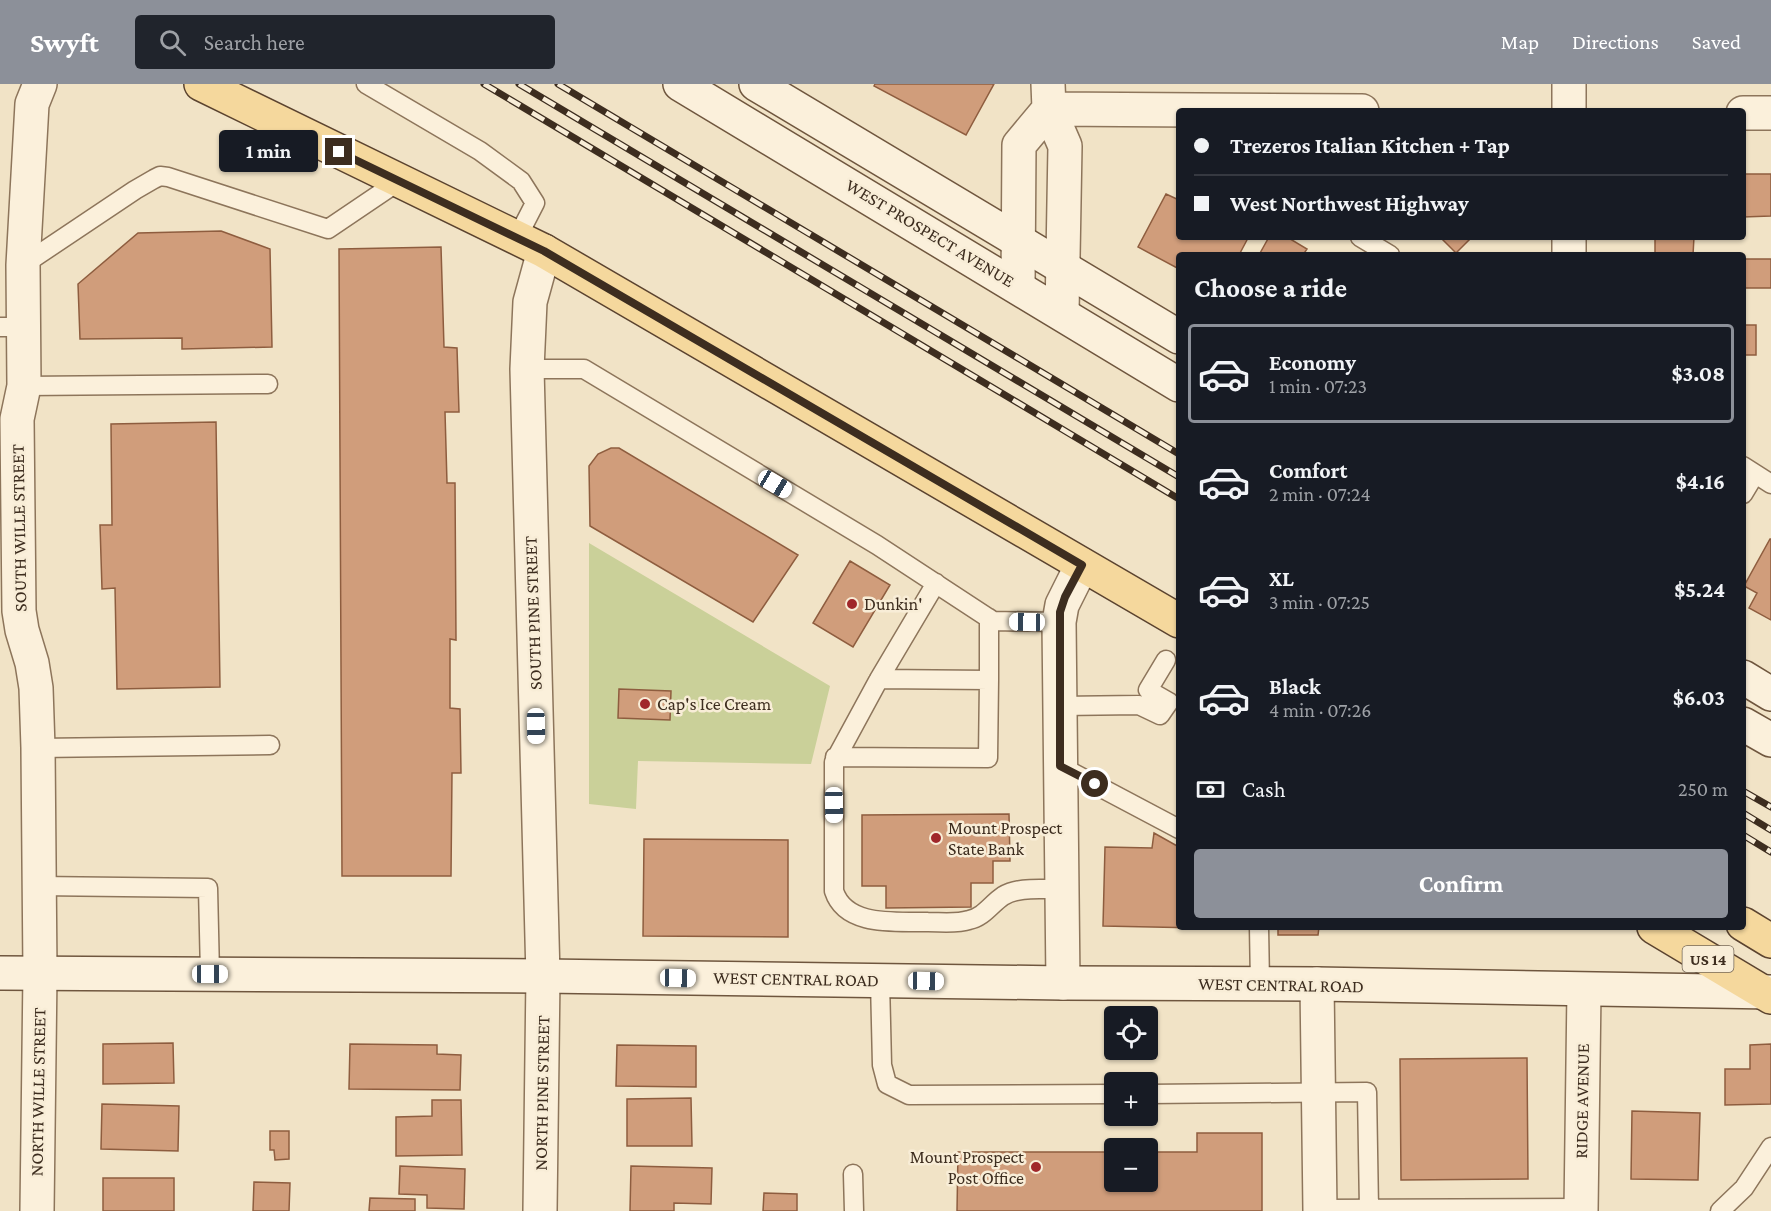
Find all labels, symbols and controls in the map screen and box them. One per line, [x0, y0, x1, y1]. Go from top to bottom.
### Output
search box [135, 15, 555, 69]
icon: search [156, 26, 189, 59]
text: Swyft [30, 27, 99, 58]
text: Search here [204, 30, 305, 55]
text: Map [1501, 30, 1539, 54]
text: Directions [1572, 30, 1659, 54]
text: Saved [1692, 30, 1741, 54]
callout: 1 min [219, 131, 318, 173]
text: Trezeros Italian Kitchen + Tap [1230, 133, 1510, 158]
route end [325, 138, 352, 165]
text: 1 min [246, 140, 291, 162]
street label: WEST PROSPECT AVENUE [842, 175, 1018, 291]
text: West Northwest Highway [1230, 191, 1469, 216]
text: Choose a ride [1194, 273, 1347, 303]
icon: car [1197, 347, 1251, 401]
text: Economy [1269, 350, 1356, 375]
text: $3.08 [1672, 361, 1725, 386]
text: 1 min · 07:23 [1269, 375, 1367, 397]
street label: SOUTH WILLE STREET [8, 444, 30, 612]
icon: car [1197, 455, 1251, 509]
text: Comfort [1269, 458, 1347, 483]
car [755, 467, 795, 501]
text: $4.16 [1676, 469, 1725, 494]
text: 2 min · 07:24 [1269, 483, 1371, 505]
street label: SOUTH PINE STREET [520, 535, 546, 690]
icon: car [1197, 563, 1251, 617]
text: XL [1269, 566, 1294, 591]
text: $5.24 [1674, 577, 1725, 602]
text: 3 min · 07:25 [1269, 591, 1370, 613]
place label: Dunkin' [864, 594, 922, 614]
marker: Dunkin' [845, 597, 859, 611]
car [1009, 613, 1045, 631]
icon: car [1197, 671, 1251, 725]
text: Black [1269, 674, 1321, 699]
text: $6.03 [1673, 685, 1725, 710]
place label: Cap's Ice Cream [657, 694, 772, 714]
marker: Cap's Ice Cream [638, 697, 652, 711]
text: 4 min · 07:26 [1269, 699, 1371, 721]
car [527, 708, 545, 744]
route start [1081, 770, 1108, 797]
icon: cash [1194, 773, 1227, 806]
text: Cash [1242, 777, 1286, 802]
text: 250 m [1678, 778, 1728, 800]
car [825, 787, 843, 823]
place label: Mount Prospect State Bank [948, 818, 1063, 859]
marker: Mount Prospect State Bank [929, 831, 943, 845]
button: Confirm [1194, 849, 1728, 918]
road number: US 14 [1682, 946, 1734, 972]
car [192, 965, 228, 983]
street label: WEST CENTRAL ROAD [713, 968, 879, 990]
car [660, 969, 696, 987]
car [908, 972, 944, 990]
street label: WEST CENTRAL ROAD [1198, 974, 1364, 996]
map controls [1104, 1006, 1158, 1192]
button: locate [1104, 1006, 1158, 1060]
street label: NORTH WILLE STREET [27, 1007, 49, 1177]
street label: NORTH PINE STREET [531, 1015, 553, 1171]
street label: RIDGE AVENUE [1571, 1043, 1593, 1159]
button: + [1104, 1072, 1158, 1126]
button: − [1104, 1138, 1158, 1192]
place label: Mount Prospect Post Office [910, 1147, 1025, 1188]
marker: Mount Prospect Post Office [1029, 1160, 1043, 1174]

